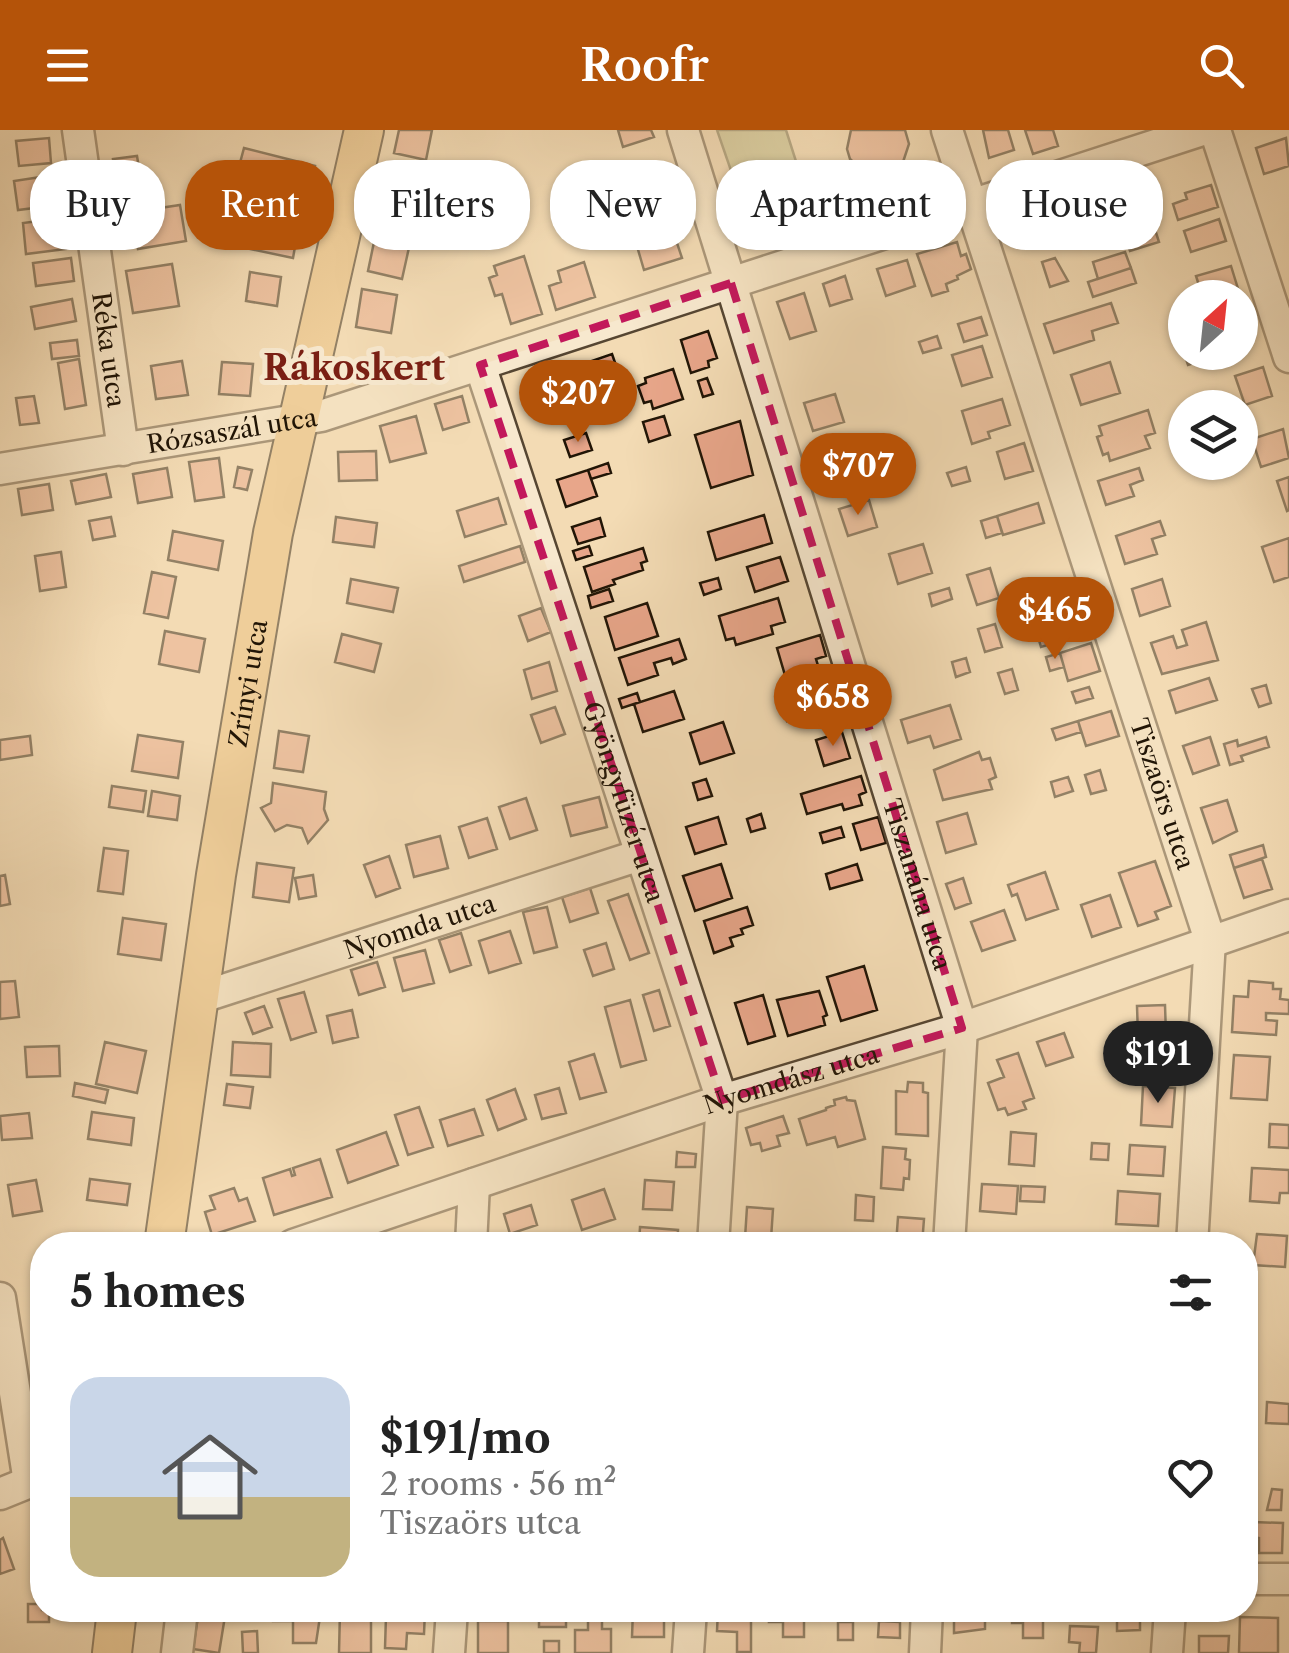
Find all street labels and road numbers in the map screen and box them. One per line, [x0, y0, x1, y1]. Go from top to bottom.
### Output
street label: Réka utca [85, 290, 132, 410]
street label: Rózsaszál utca [144, 401, 320, 460]
street label: Zrínyi utca [222, 616, 274, 749]
street label: Gyöngyfüzér utca [576, 698, 672, 907]
street label: Tiszaörs utca [1124, 714, 1202, 874]
street label: Tiszanána utca [876, 795, 959, 975]
street label: Nyomda utca [340, 887, 500, 965]
street label: Nyomdász utca [699, 1038, 883, 1121]

